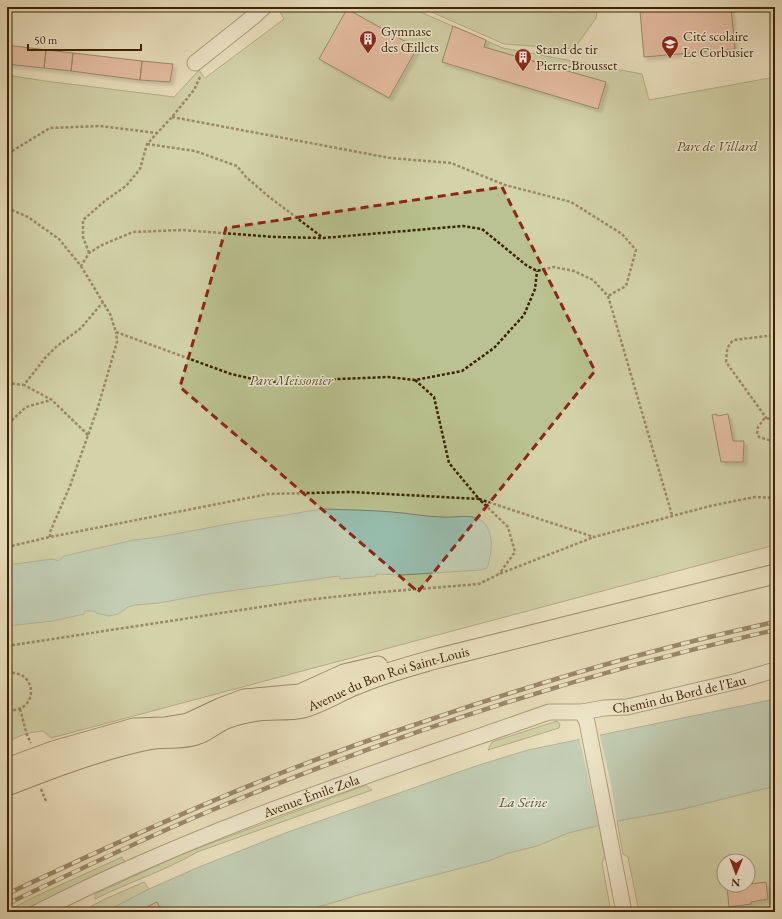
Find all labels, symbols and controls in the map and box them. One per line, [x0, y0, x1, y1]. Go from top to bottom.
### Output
place label: Gymnase des Œillets [381, 22, 439, 56]
scale bar [28, 26, 141, 52]
place label: Cité scolaire Le Corbusier [683, 27, 754, 61]
building icon: Gymnase des Œillets [358, 29, 378, 54]
text: 50 m [34, 32, 58, 48]
school or university icon: Cité scolaire Le Corbusier [660, 34, 680, 59]
place label: Stand de tir Pierre-Brousset [536, 40, 618, 74]
building icon: Stand de tir Pierre-Brousset [513, 47, 533, 72]
park label: Parc de Villard [676, 137, 758, 155]
park label: Parc Meissonier [249, 371, 333, 389]
street label: Avenue du Bon Roi Saint-Louis [304, 642, 472, 715]
street label: Chemin du Bord de l'Eau [612, 670, 749, 717]
street label: Avenue Émile Zola [259, 770, 362, 822]
water label: La Seine [498, 792, 548, 811]
north arrow [716, 853, 756, 893]
text: N [731, 876, 740, 890]

